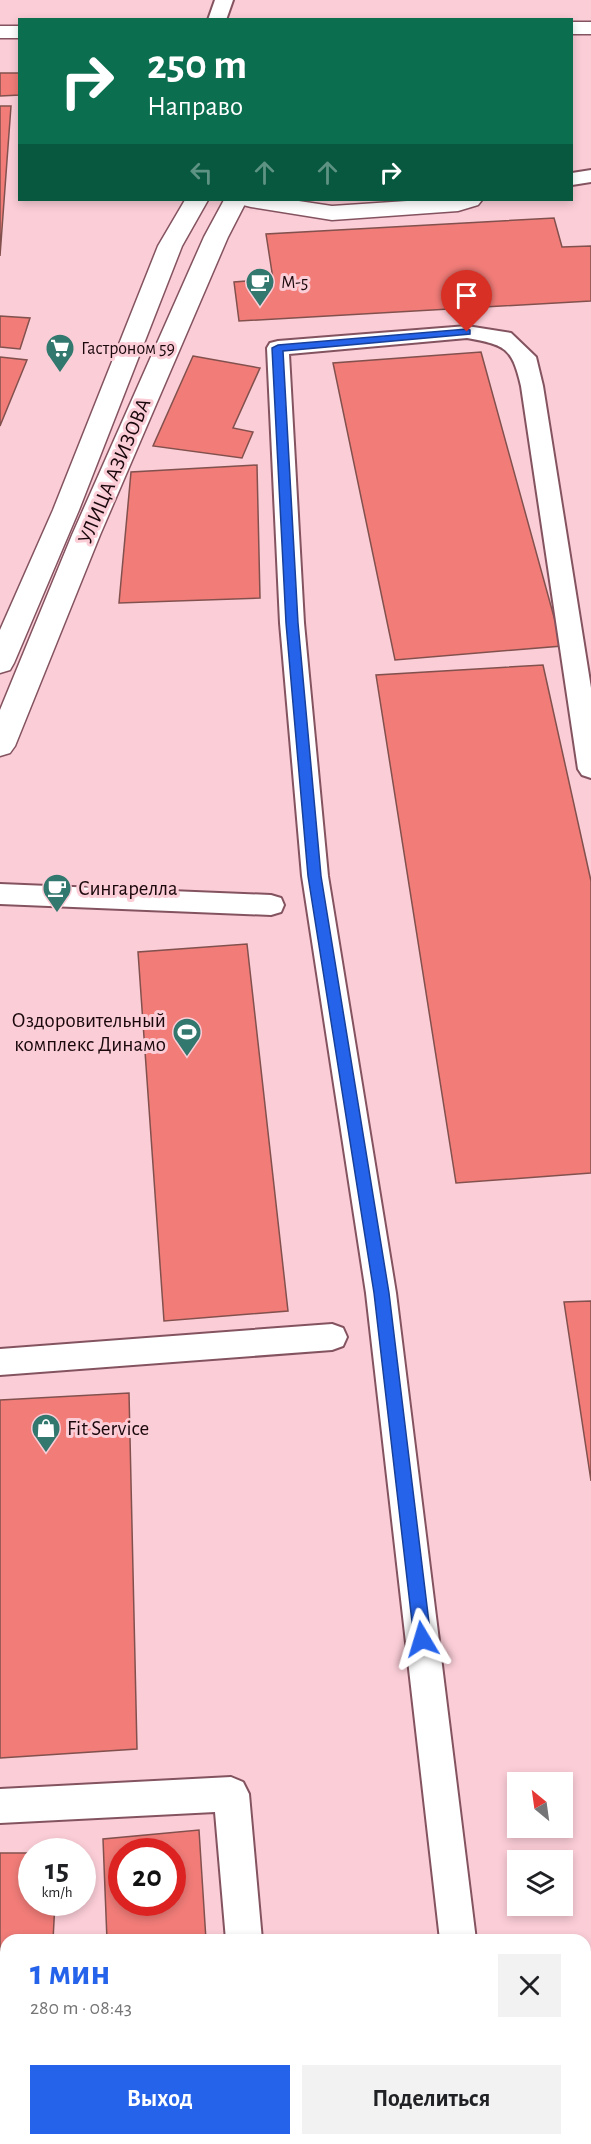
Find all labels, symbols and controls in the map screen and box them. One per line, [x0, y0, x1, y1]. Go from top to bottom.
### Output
icon: right [48, 42, 126, 120]
text: 250 m [147, 44, 247, 86]
text: Направо [147, 93, 243, 120]
icon: left [185, 156, 218, 189]
icon: ahead [248, 156, 281, 189]
icon: ahead [311, 156, 344, 189]
icon: right [374, 156, 407, 189]
cafe icon: М-5 [244, 266, 276, 308]
pin [441, 270, 492, 332]
place label: М-5 [281, 274, 308, 292]
icon: arrive [450, 279, 483, 312]
supermarket icon: Гастроном 59 [44, 332, 76, 374]
place label: Гастроном 59 [81, 340, 175, 358]
street label: УЛИЦА АЗИЗОВА [74, 395, 155, 547]
cafe icon: Сингарелла [41, 872, 73, 914]
place label: Сингарелла [78, 878, 178, 899]
place label: Оздоровительный комплекс Динамо [12, 1010, 166, 1055]
sports icon: Оздоровительный комплекс Динамо [171, 1016, 203, 1058]
shop icon: Fit Service [30, 1412, 62, 1454]
place label: Fit Service [67, 1418, 149, 1439]
position arrow [390, 1607, 454, 1671]
north arrow [507, 1772, 573, 1838]
map controls [507, 1772, 573, 1916]
speed limit sign: 20 [108, 1838, 186, 1916]
button: layers [507, 1850, 573, 1916]
text: 15 [45, 1855, 69, 1885]
text: km/h [42, 1885, 72, 1900]
button: close [498, 1954, 561, 2017]
text: 1 мин [30, 1955, 110, 1991]
text: 280 m · 08:43 [30, 1998, 132, 2018]
button: Выход [30, 2065, 290, 2134]
button: Поделиться [302, 2065, 561, 2134]

